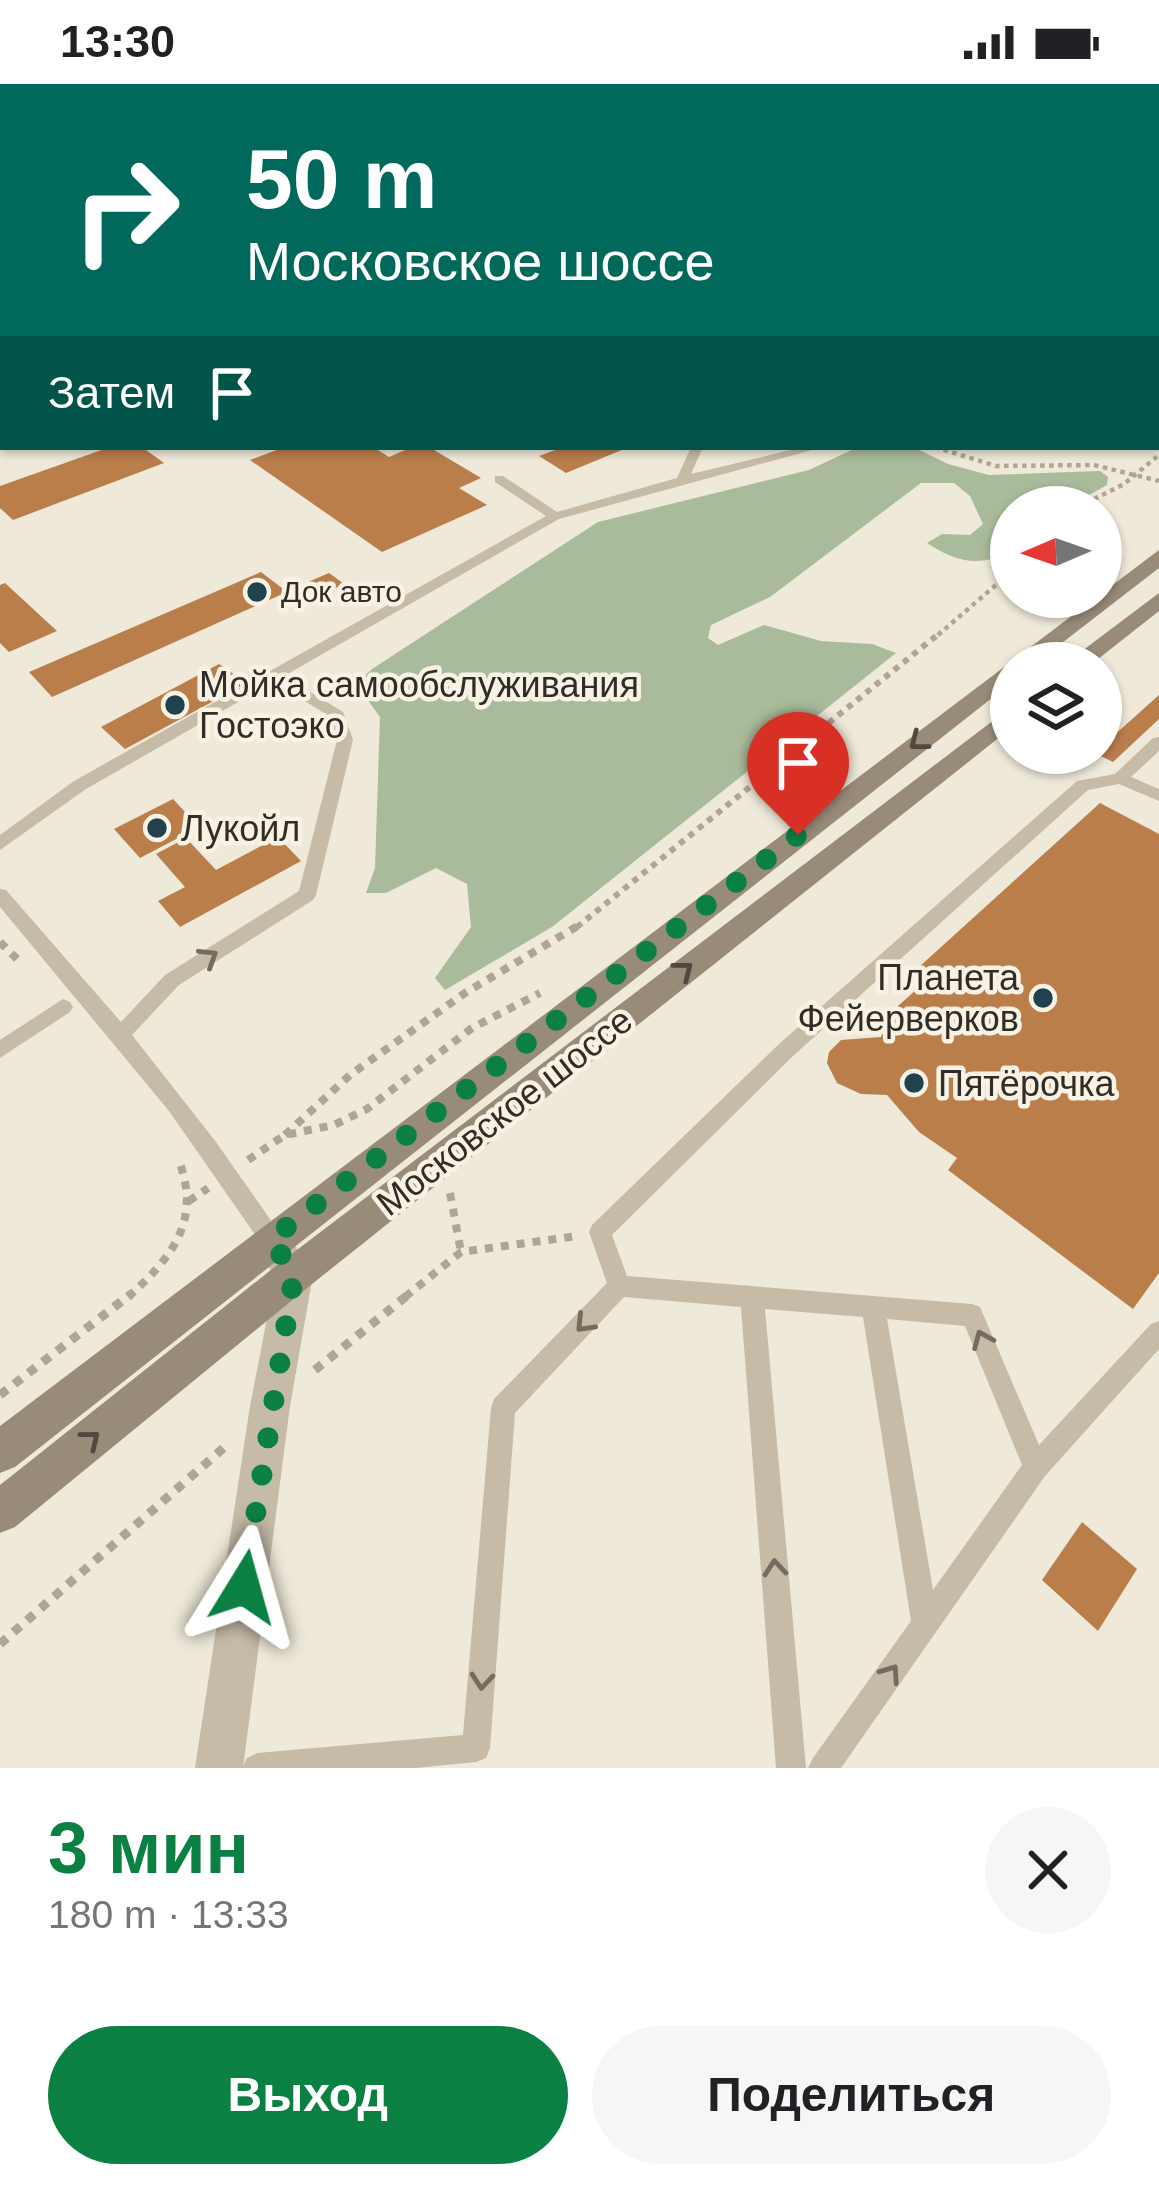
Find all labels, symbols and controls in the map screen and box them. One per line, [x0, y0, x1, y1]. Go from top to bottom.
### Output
text: 13:30 [60, 16, 175, 67]
icon: right [48, 132, 204, 288]
text: 50 m [246, 132, 437, 226]
text: Московское шоссе [246, 231, 715, 291]
icon: arrive [199, 360, 265, 426]
text: Затем [48, 367, 175, 418]
north arrow [990, 486, 1122, 618]
map controls [990, 486, 1122, 774]
place label: Док авто [281, 575, 402, 608]
marker: Док авто [244, 579, 270, 605]
button: layers [990, 642, 1122, 774]
place label: Мойка самообслуживания Гостоэко [199, 664, 639, 746]
marker: Мойка самообслуживания Гостоэко [162, 692, 188, 718]
pin [747, 712, 849, 835]
one-way arrow [910, 728, 932, 749]
icon: arrive [765, 730, 831, 796]
place label: Лукойл [181, 808, 300, 849]
marker: Лукойл [144, 815, 170, 841]
one-way arrow [196, 949, 218, 971]
place label: Планета Фейерверков [797, 957, 1020, 1039]
one-way arrow [671, 963, 693, 984]
marker: Планета Фейерверков [1030, 985, 1056, 1011]
street label: Московское шоссе [369, 999, 640, 1224]
place label: Пятёрочка [938, 1063, 1115, 1104]
marker: Пятёрочка [901, 1070, 927, 1096]
one-way arrow [576, 1310, 598, 1331]
one-way arrow [972, 1330, 996, 1351]
one-way arrow [77, 1431, 99, 1453]
position arrow [181, 1524, 307, 1650]
one-way arrow [762, 1558, 788, 1577]
one-way arrow [877, 1664, 899, 1686]
one-way arrow [469, 1671, 495, 1690]
button: close [985, 1807, 1111, 1933]
text: 3 мин [48, 1808, 249, 1888]
text: 180 m · 13:33 [48, 1893, 289, 1936]
button: Выход [48, 2026, 568, 2164]
button: Поделиться [592, 2026, 1111, 2164]

